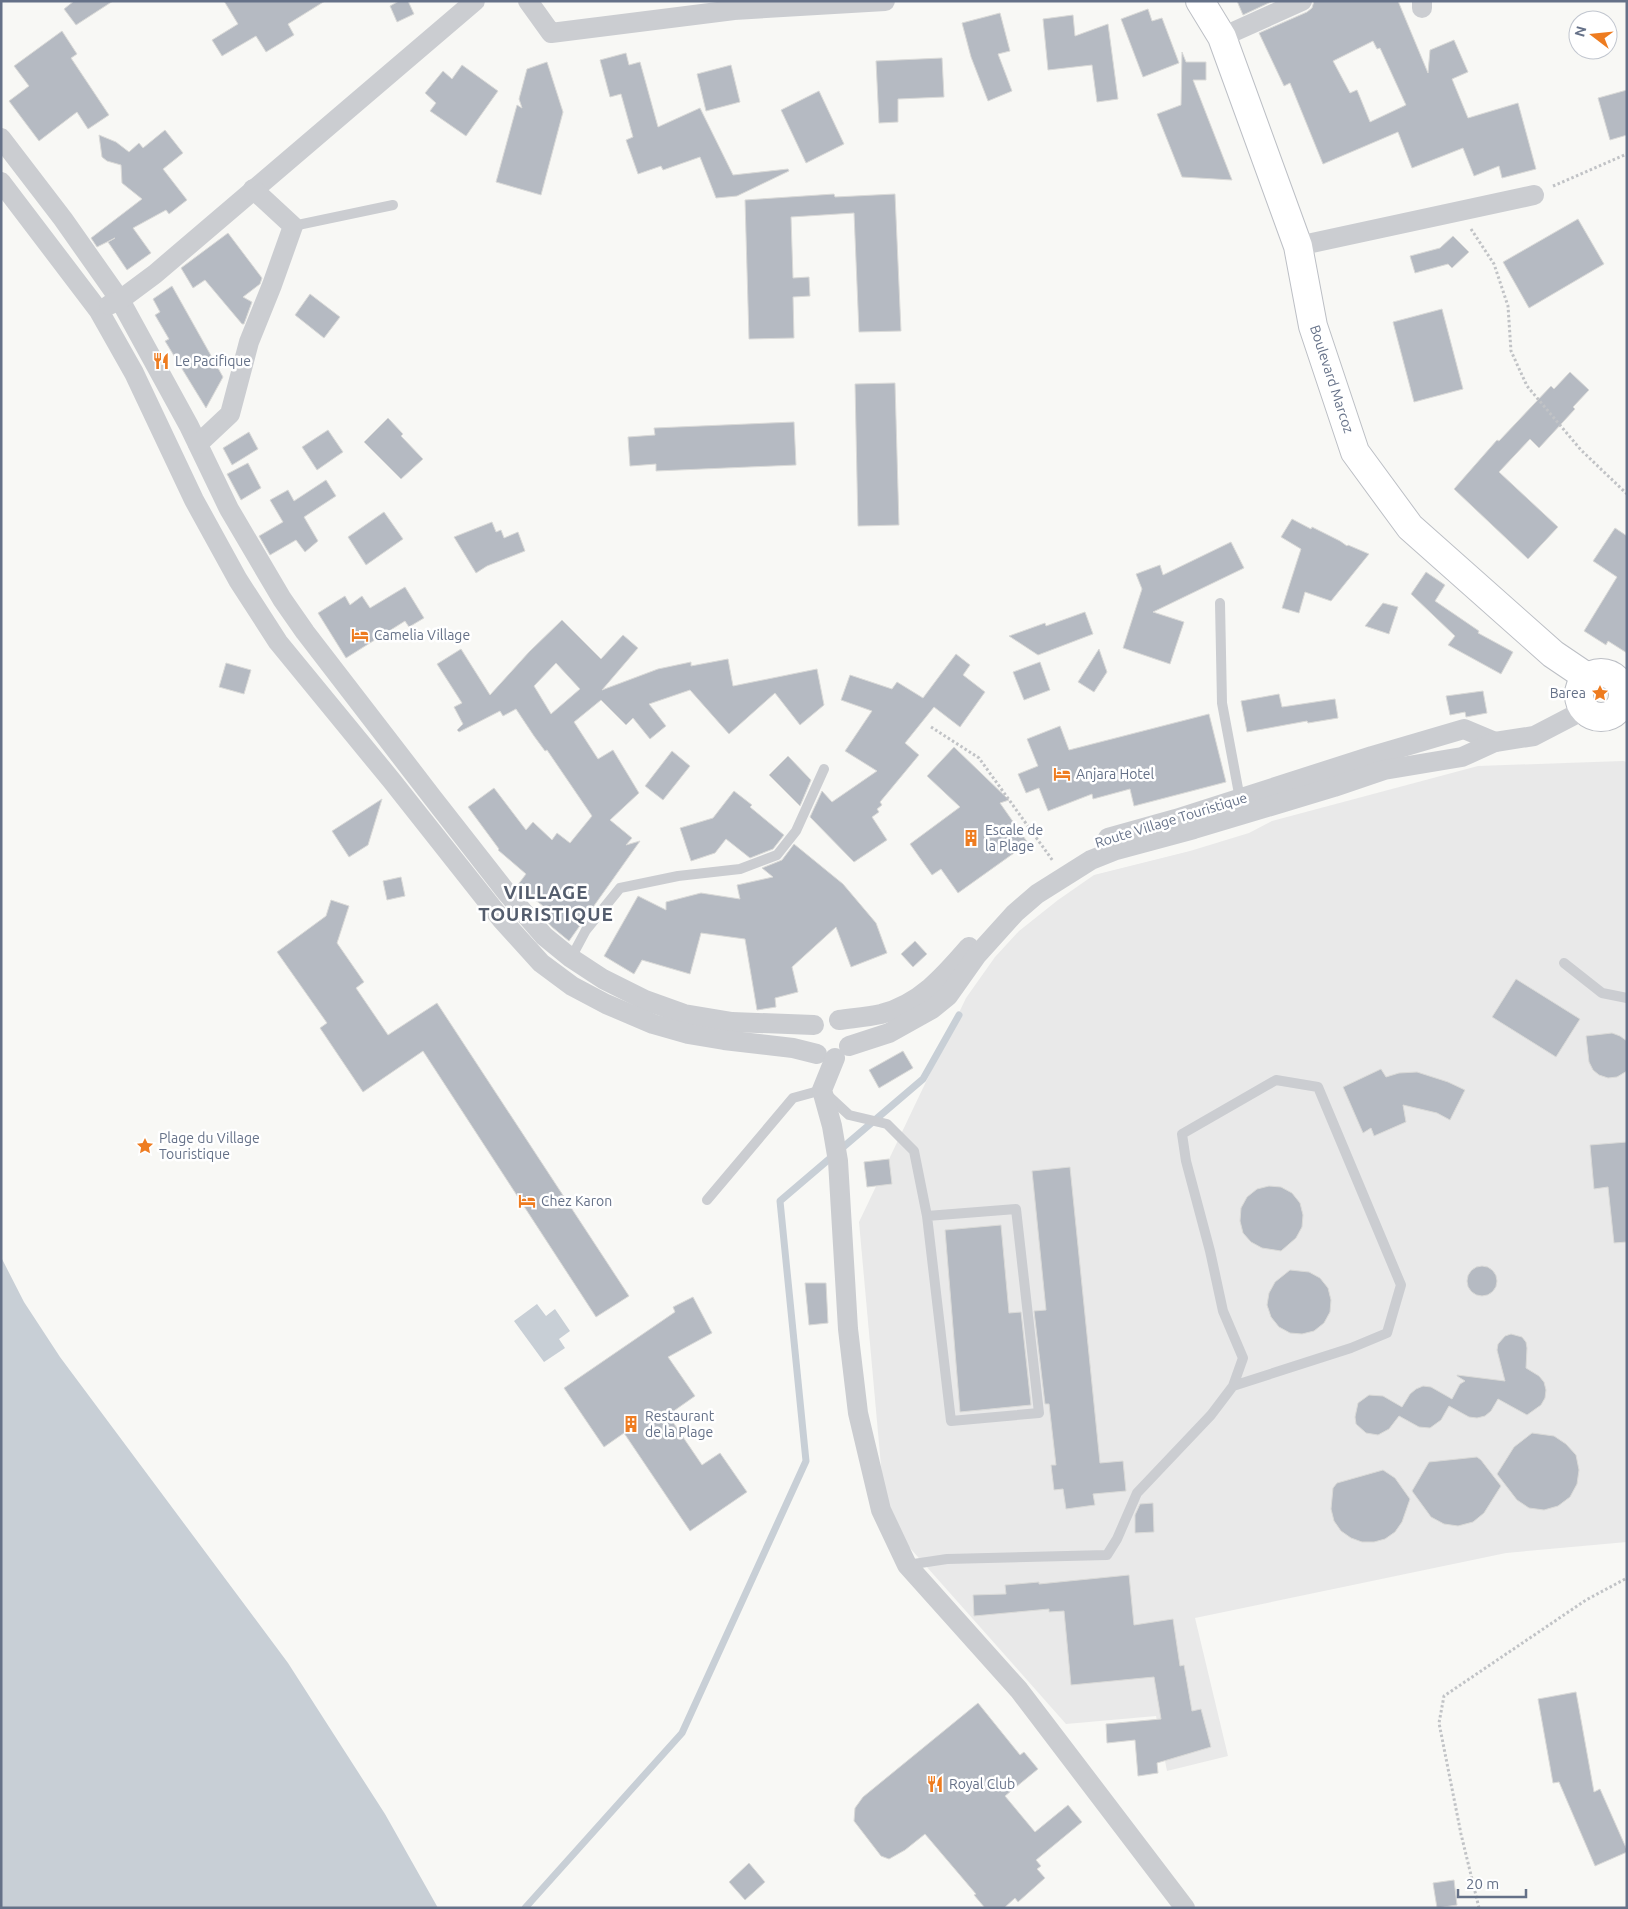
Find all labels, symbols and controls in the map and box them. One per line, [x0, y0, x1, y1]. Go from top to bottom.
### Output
north arrow [1568, 10, 1618, 60]
text: N [1571, 24, 1590, 39]
street label: Boulevard Marcoz [1307, 323, 1357, 435]
restaurant icon: Le Pacifique [151, 351, 171, 371]
place label: Le Pacifique [175, 353, 251, 369]
hotel icon: Camelia Village [350, 625, 370, 645]
place label: Camelia Village [374, 627, 470, 643]
place icon: Barea [1590, 683, 1610, 703]
place label: Barea [1550, 685, 1586, 701]
hotel icon: Anjara Hotel [1052, 764, 1072, 784]
place label: Anjara Hotel [1076, 766, 1155, 782]
street label: Route Village Touristique [1093, 789, 1249, 851]
place label: Escale de la Plage [985, 822, 1043, 854]
building icon: Escale de la Plage [961, 828, 981, 848]
district label: VILLAGE TOURISTIQUE [478, 881, 614, 925]
place label: Plage du Village Touristique [159, 1130, 260, 1162]
place icon: Plage du Village Touristique [135, 1136, 155, 1156]
hotel icon: Chez Karon [517, 1191, 537, 1211]
place label: Chez Karon [541, 1193, 612, 1209]
place label: Restaurant de la Plage [645, 1408, 715, 1440]
building icon: Restaurant de la Plage [621, 1414, 641, 1434]
restaurant icon: Royal Club [925, 1774, 945, 1794]
place label: Royal Club [949, 1776, 1015, 1792]
scale bar [1458, 1866, 1526, 1898]
text: 20 m [1466, 1875, 1499, 1892]

